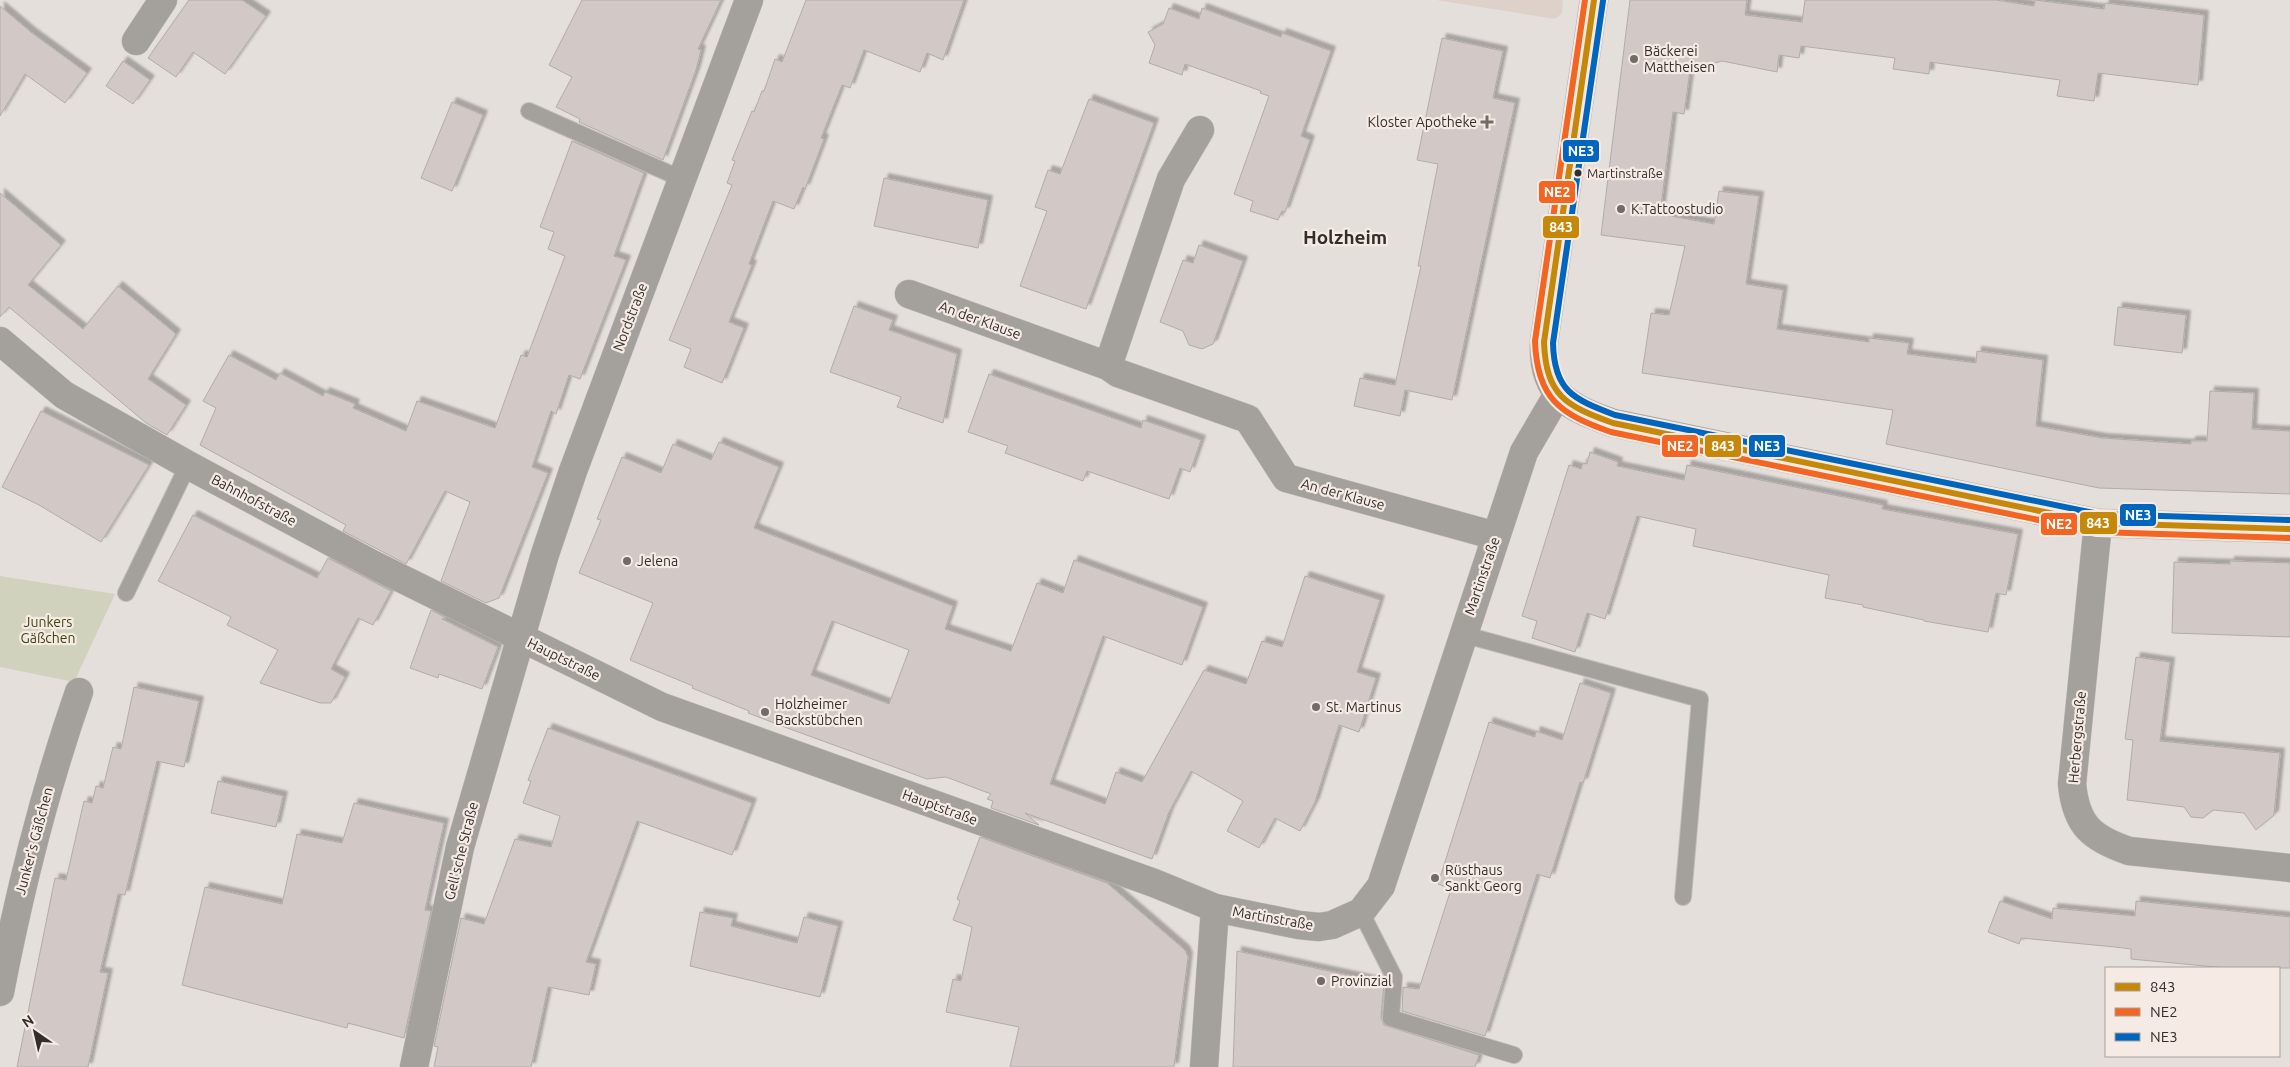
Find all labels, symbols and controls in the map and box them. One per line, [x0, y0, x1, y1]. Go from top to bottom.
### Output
place label: Bäckerei Mattheisen [1644, 43, 1715, 75]
marker: Bäckerei Mattheisen [1628, 53, 1640, 65]
place label: Kloster Apotheke [1368, 114, 1477, 130]
marker: Kloster Apotheke [1481, 116, 1493, 128]
line badge: NE3 [1562, 139, 1600, 163]
text: NE3 [1568, 143, 1594, 159]
place label: Martinstraße [1587, 166, 1663, 180]
marker: Martinstraße [1573, 168, 1583, 178]
line badge: NE2 [1538, 180, 1576, 204]
text: NE2 [1544, 184, 1570, 200]
place label: K.Tattoostudio [1631, 201, 1724, 217]
marker: K.Tattoostudio [1615, 203, 1627, 215]
line badge: 843 [1542, 215, 1580, 239]
text: 843 [1549, 219, 1573, 235]
district label: Holzheim [1303, 226, 1387, 248]
street label: Nordstraße [610, 281, 650, 353]
street label: An der Klause [937, 298, 1023, 342]
line badge: NE2 [1661, 434, 1699, 458]
line badge: 843 [1704, 434, 1742, 458]
line badge: NE3 [1748, 434, 1786, 458]
text: NE2 [1667, 438, 1693, 454]
text: 843 [1711, 438, 1735, 454]
text: NE3 [1754, 438, 1780, 454]
street label: Bahnhofstraße [209, 471, 299, 529]
street label: An der Klause [1299, 475, 1387, 513]
line badge: NE3 [2119, 503, 2157, 527]
text: NE3 [2125, 507, 2151, 523]
line badge: 843 [2079, 511, 2118, 535]
line badge: NE2 [2040, 512, 2078, 536]
text: 843 [2086, 515, 2110, 531]
text: NE2 [2046, 516, 2072, 532]
street label: Martinstraße [1461, 535, 1503, 617]
place label: Jelena [637, 553, 678, 569]
marker: Jelena [621, 555, 633, 567]
park label: Junkers Gäßchen [20, 614, 76, 646]
street label: Hauptstraße [525, 635, 603, 683]
street label: Herbergstraße [2065, 690, 2089, 784]
place label: Holzheimer Backstübchen [775, 696, 863, 728]
place label: St. Martinus [1326, 699, 1401, 715]
marker: St. Martinus [1310, 701, 1322, 713]
marker: Holzheimer Backstübchen [759, 706, 771, 718]
street label: Junker's Gäßchen [12, 786, 56, 896]
street label: Hauptstraße [900, 786, 980, 828]
street label: Gell'sche Straße [441, 800, 481, 902]
place label: Rüsthaus Sankt Georg [1445, 862, 1522, 894]
marker: Rüsthaus Sankt Georg [1429, 872, 1441, 884]
street label: Martinstraße [1231, 903, 1315, 933]
legend [2105, 967, 2280, 1057]
place label: Provinzial [1331, 973, 1392, 989]
marker: Provinzial [1315, 975, 1327, 987]
text: 843 [2150, 978, 2175, 995]
text: NE2 [2150, 1003, 2178, 1020]
north arrow [10, 1007, 60, 1057]
text: N [19, 1012, 37, 1031]
text: NE3 [2150, 1028, 2178, 1045]

